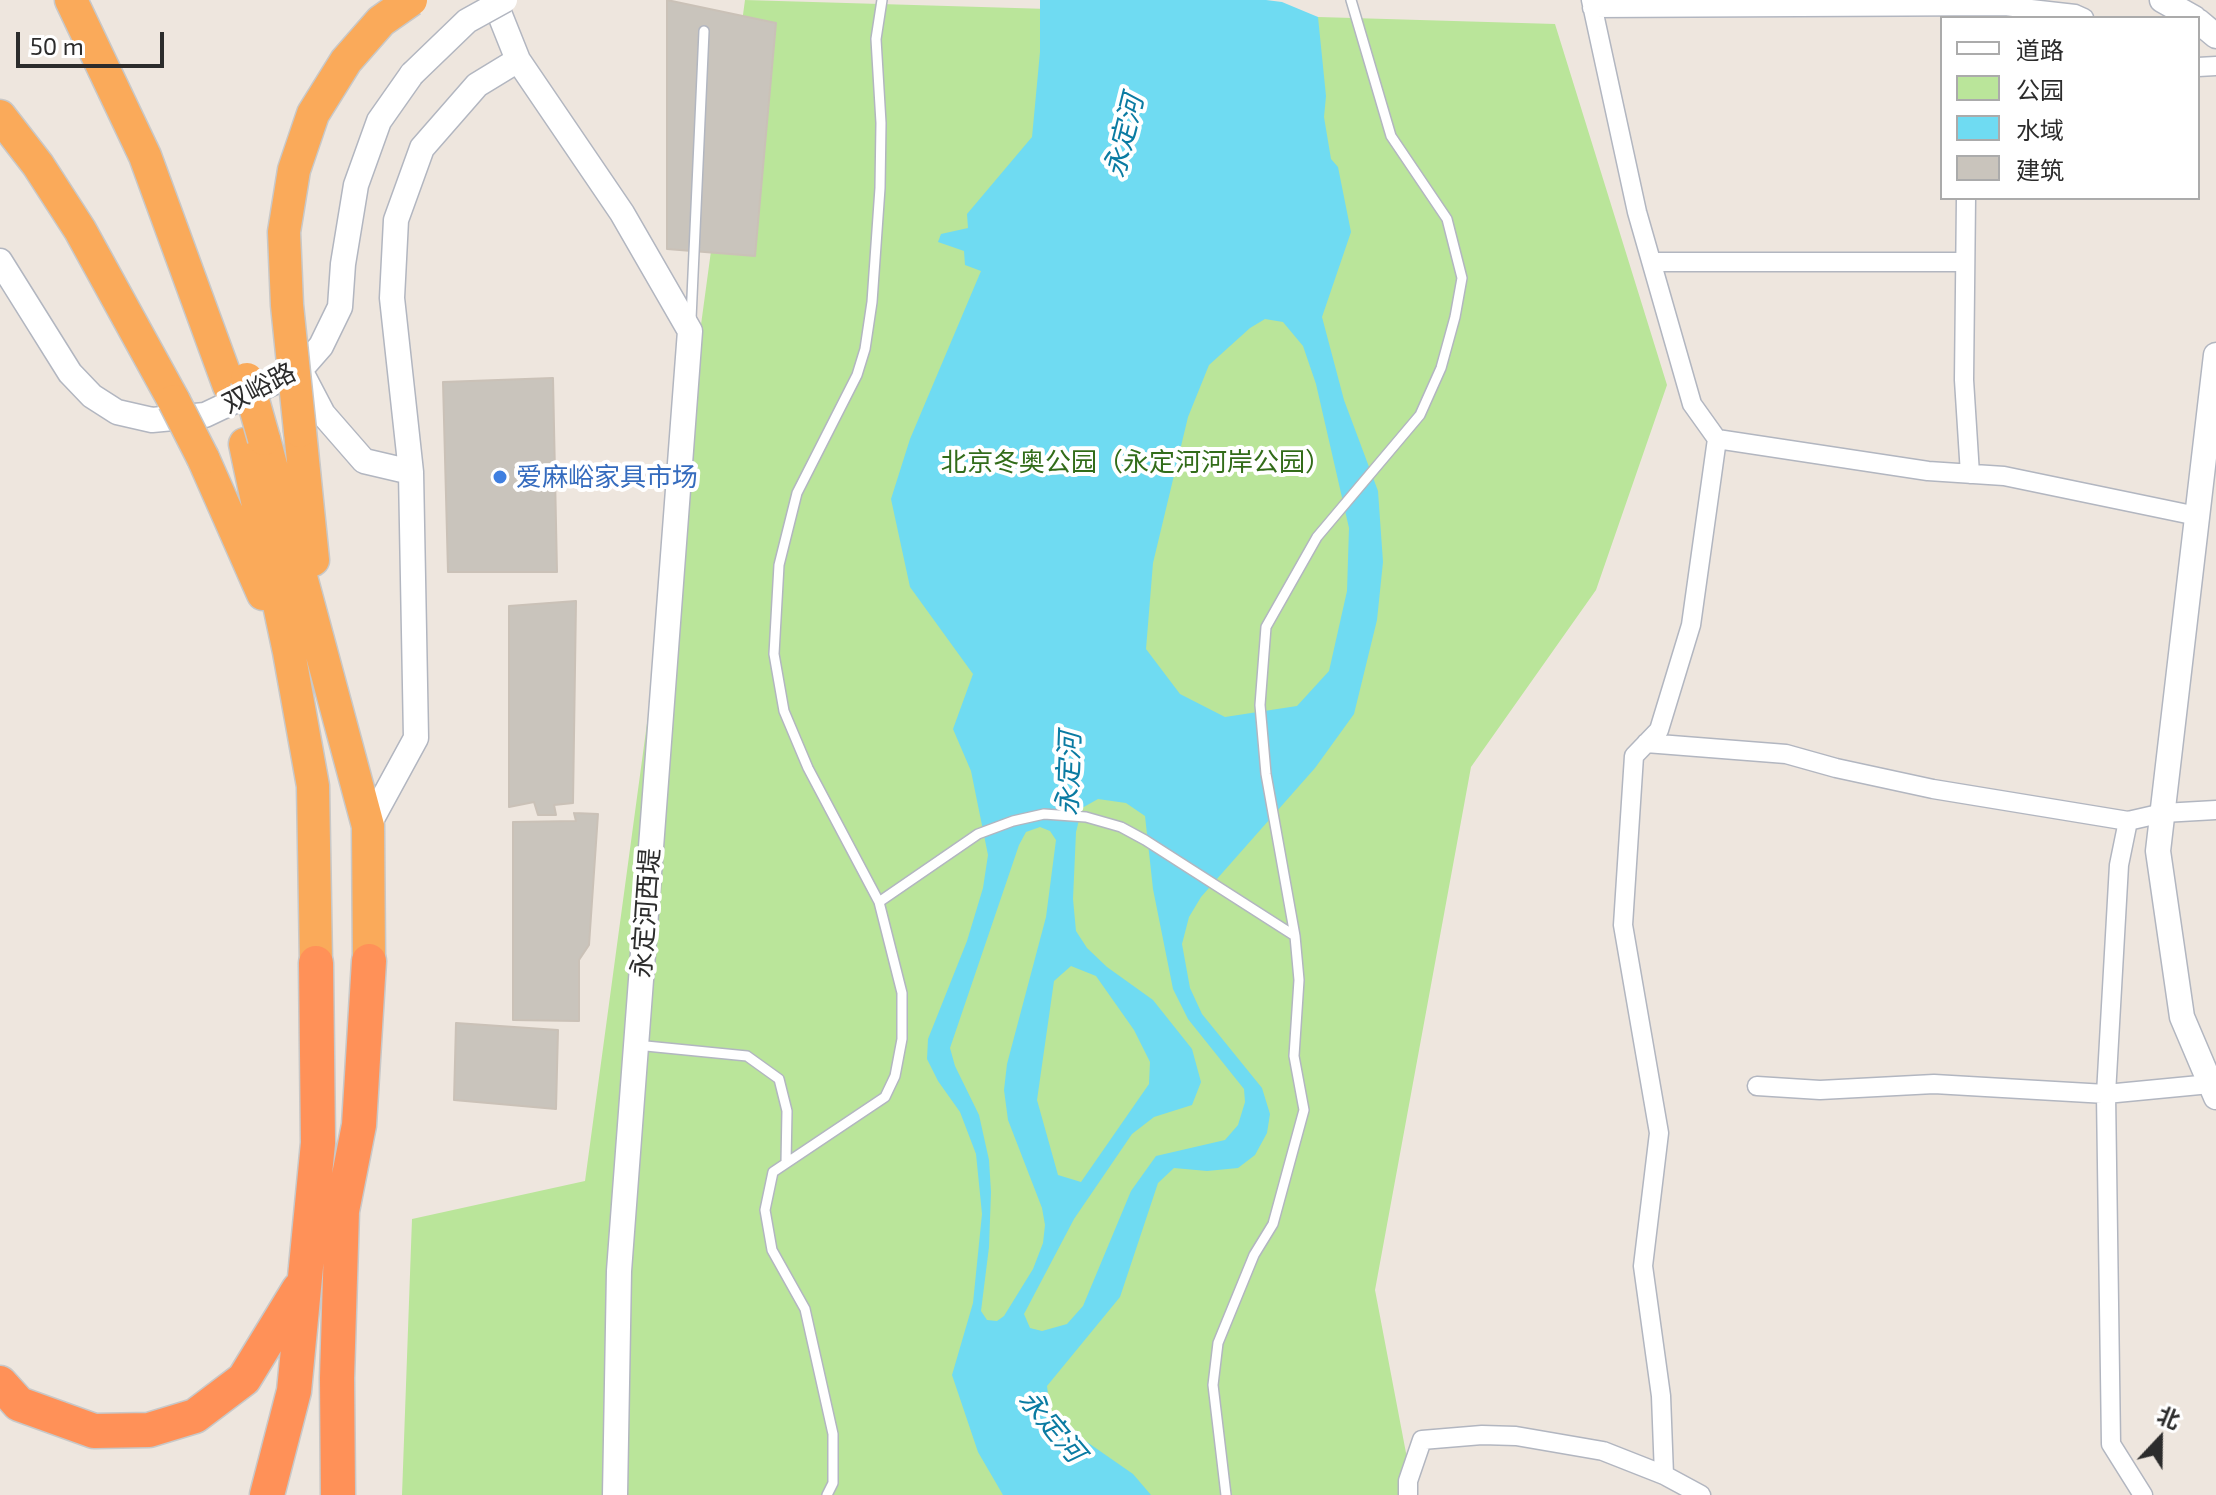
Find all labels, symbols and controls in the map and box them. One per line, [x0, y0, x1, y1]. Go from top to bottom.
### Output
scale bar [20, 16, 168, 66]
legend [1940, 16, 2200, 200]
text: 50 m [30, 31, 84, 60]
text: 道路 [2016, 35, 2064, 64]
text: 公园 [2016, 75, 2064, 104]
water label: 永定河 [1098, 91, 1150, 181]
text: 水域 [2016, 115, 2064, 144]
text: 建筑 [2016, 155, 2064, 184]
street label: 双峪路 [217, 356, 301, 420]
park label: 北京冬奥公园（永定河河岸公园） [941, 446, 1331, 478]
place label: 爱麻峪家具市场 [516, 461, 698, 493]
marker: 爱麻峪家具市场 [491, 468, 509, 486]
water label: 永定河 [1051, 731, 1087, 817]
street label: 永定河西堤 [626, 847, 666, 979]
water label: 永定河 [1012, 1383, 1092, 1469]
north arrow [2120, 1399, 2200, 1479]
text: 北 [2154, 1401, 2184, 1433]

